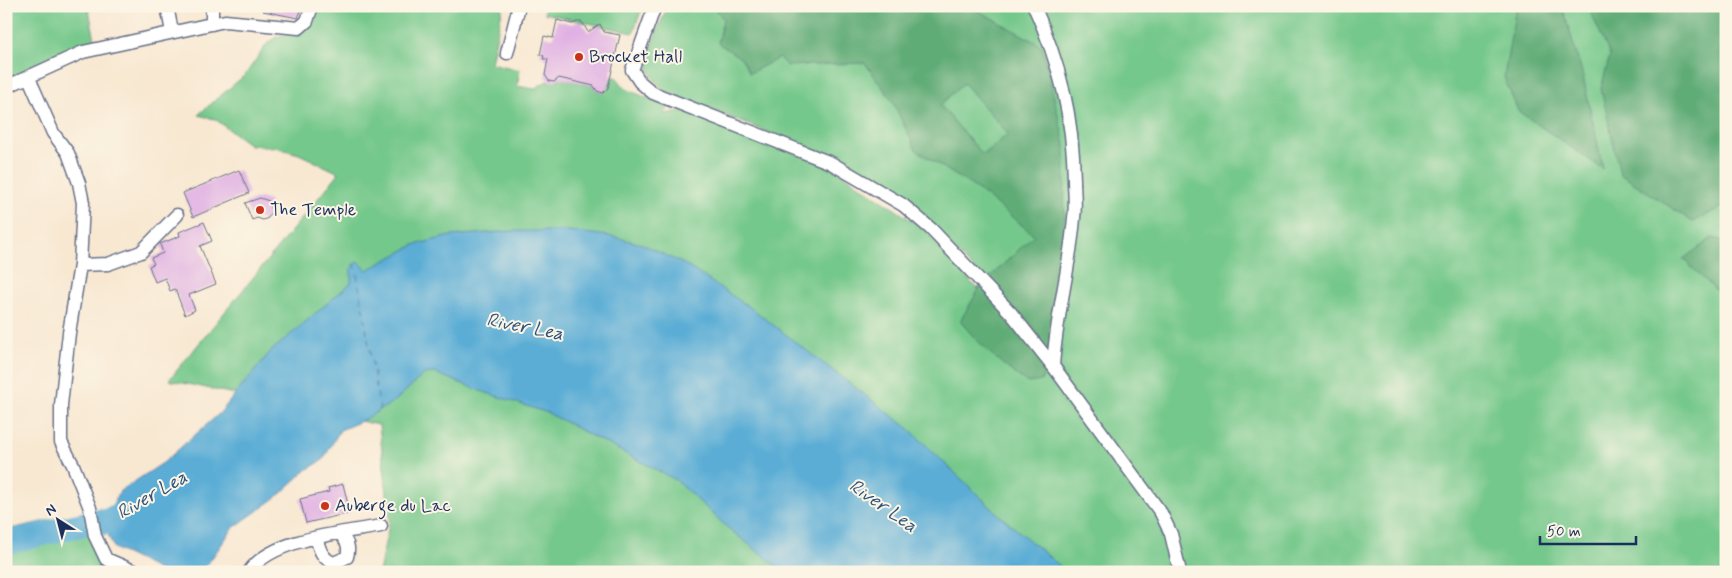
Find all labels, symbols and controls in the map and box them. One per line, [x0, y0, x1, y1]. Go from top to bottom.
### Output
place label: Brocket Hall [589, 45, 682, 69]
marker: Brocket Hall [573, 51, 585, 63]
place label: The Temple [270, 198, 356, 222]
marker: The Temple [254, 204, 266, 216]
water label: River Lea [485, 307, 566, 347]
water label: River Lea [112, 465, 192, 525]
water label: River Lea [844, 473, 922, 539]
place label: Auberge du Lac [335, 494, 451, 520]
north arrow [32, 496, 82, 546]
text: N [42, 500, 60, 520]
marker: Auberge du Lac [319, 500, 331, 512]
scale bar [1540, 513, 1636, 545]
text: 50 m [1547, 522, 1581, 542]

